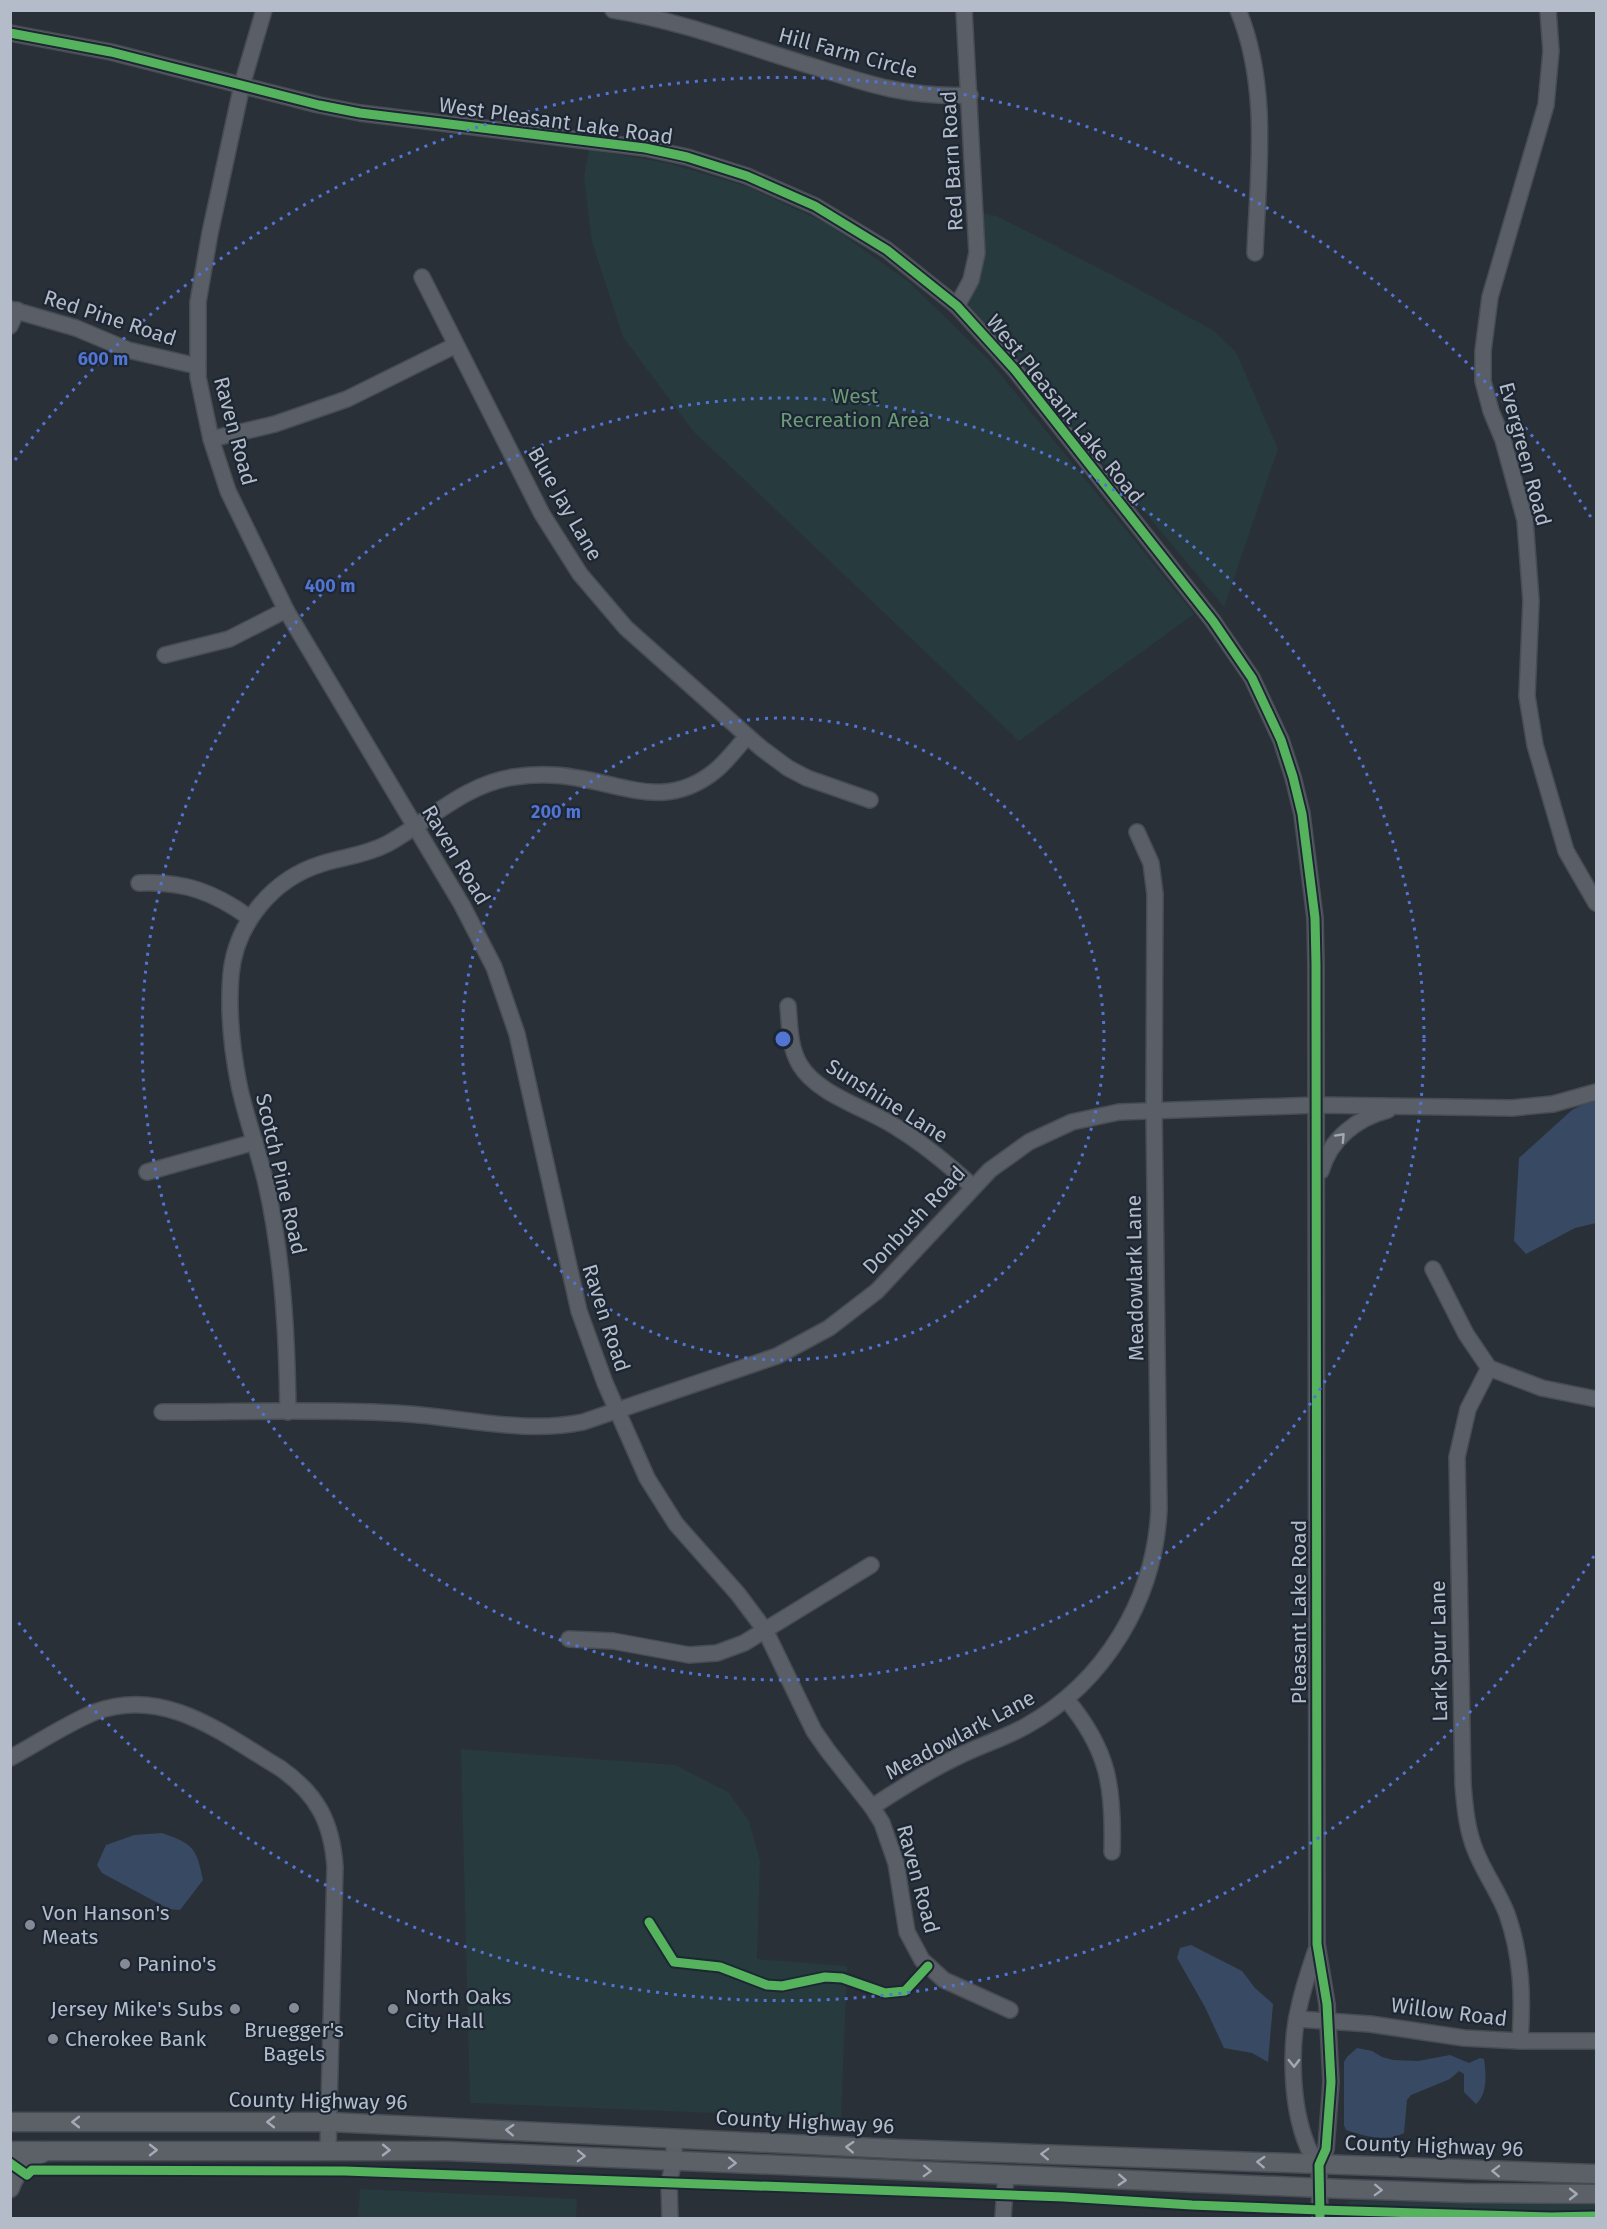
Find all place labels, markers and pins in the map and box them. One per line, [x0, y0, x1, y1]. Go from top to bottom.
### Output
centre of rings [773, 1029, 793, 1049]
place label: Von Hanson's Meats [42, 1900, 170, 1950]
marker: Von Hanson's Meats [23, 1918, 37, 1932]
place label: Panino's [137, 1951, 216, 1977]
marker: Panino's [118, 1957, 132, 1971]
place label: North Oaks City Hall [405, 1984, 512, 2034]
place label: Jersey Mike's Subs [51, 1996, 223, 2022]
marker: Bruegger's Bagels [287, 2001, 301, 2015]
marker: Jersey Mike's Subs [228, 2002, 242, 2016]
marker: North Oaks City Hall [386, 2002, 400, 2016]
place label: Bruegger's Bagels [244, 2017, 344, 2067]
place label: Cherokee Bank [65, 2026, 207, 2052]
marker: Cherokee Bank [46, 2032, 60, 2046]

